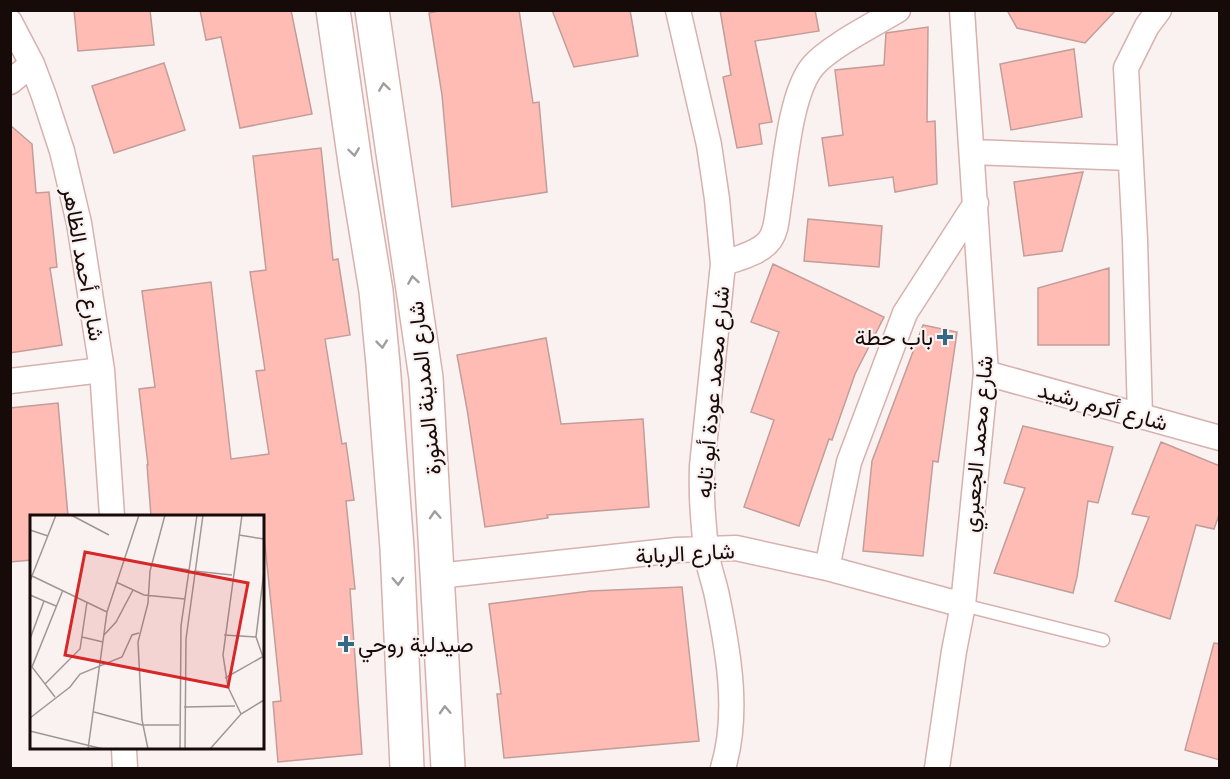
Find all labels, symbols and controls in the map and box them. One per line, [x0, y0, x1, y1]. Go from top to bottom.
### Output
one-way arrow [378, 82, 390, 91]
one-way arrow [347, 147, 359, 156]
street label: شارع أحمد الظاهر [56, 184, 111, 343]
one-way arrow [407, 275, 419, 284]
street label: شارع محمد عودة أبو تايه [689, 285, 736, 499]
street label: شارع المدينة المنورة [401, 300, 448, 476]
place label: باب حطة [855, 323, 933, 351]
marker: باب حطة [938, 330, 952, 344]
one-way arrow [375, 340, 388, 349]
street label: شارع محمد الجعبري [955, 354, 1004, 534]
street label: شارع أكرم رشيد [1035, 375, 1171, 438]
one-way arrow [428, 511, 441, 520]
inset map [30, 515, 264, 749]
street label: شارع الربابة [635, 536, 735, 571]
one-way arrow [392, 576, 405, 585]
place label: صيدلية روحي [358, 630, 474, 663]
marker: صيدلية روحي [339, 637, 353, 651]
one-way arrow [439, 706, 452, 715]

